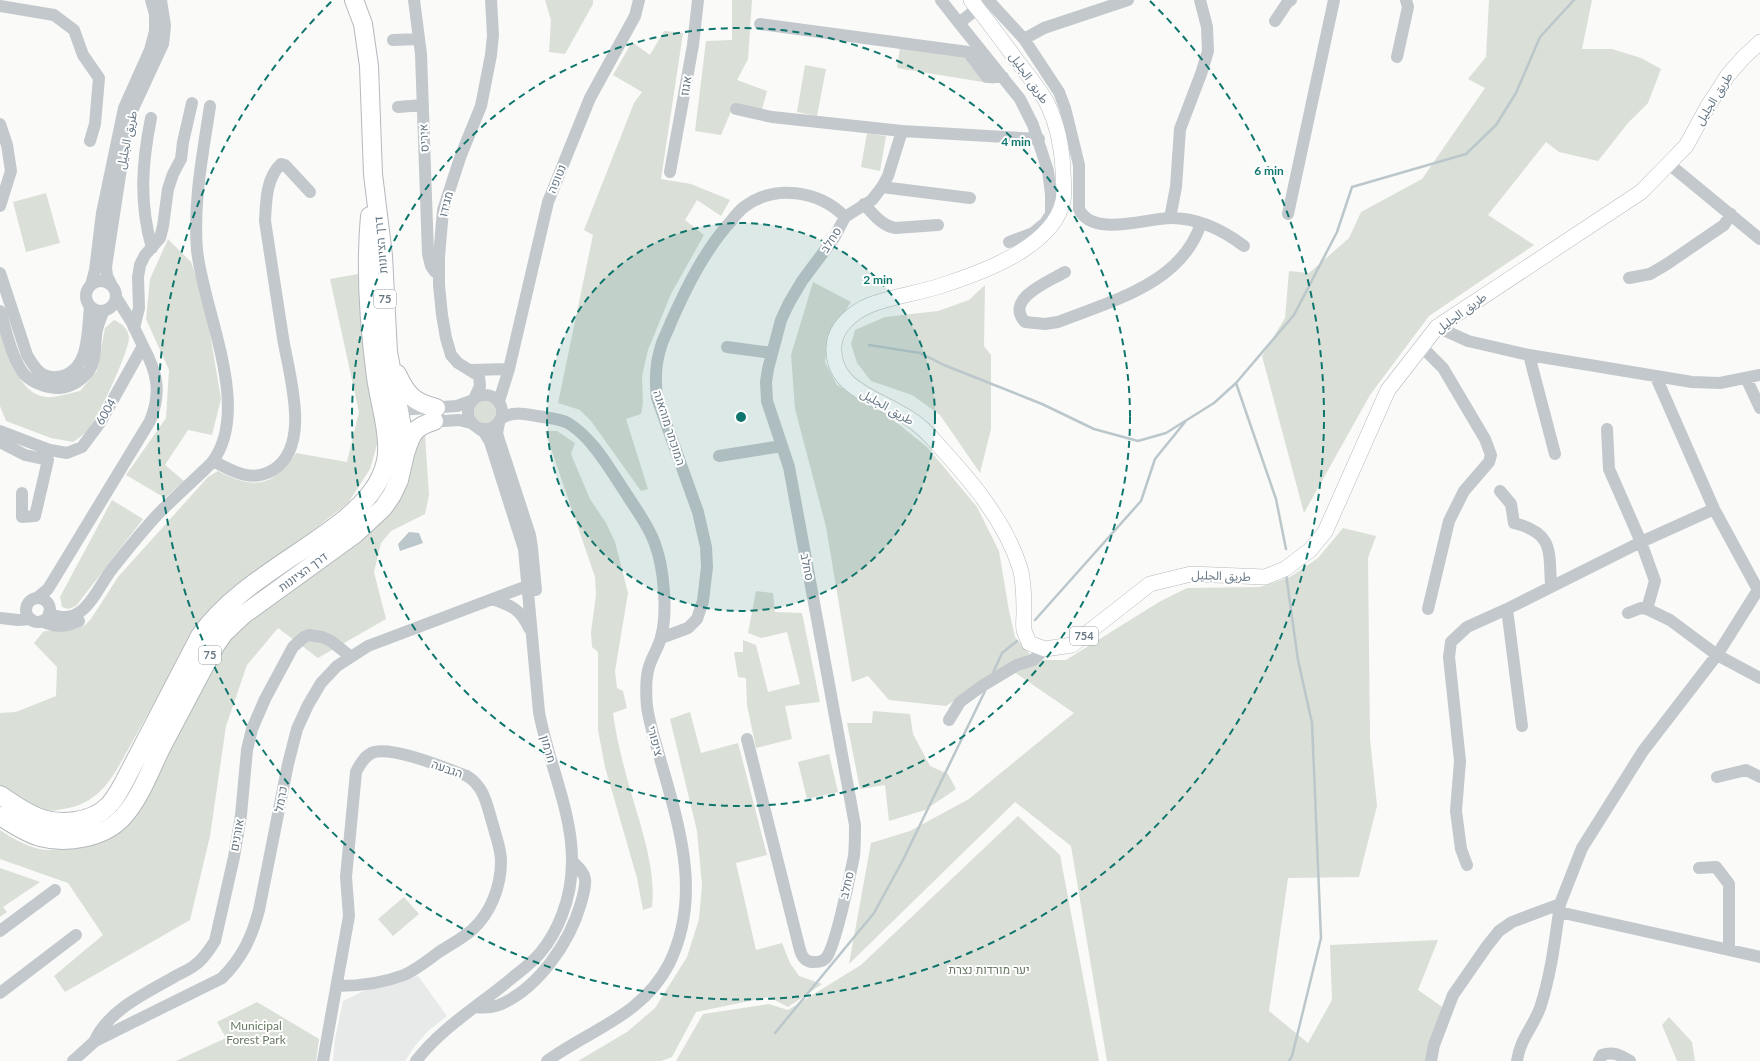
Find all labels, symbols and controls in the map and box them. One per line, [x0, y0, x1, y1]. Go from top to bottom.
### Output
street label: طريق الجليل [1005, 49, 1053, 107]
street label: طريق الجليل [1691, 70, 1737, 128]
street label: אגוז [676, 74, 695, 97]
street label: طريق الجليل [113, 109, 141, 171]
street label: איריס [415, 123, 432, 153]
text: 4 min [1001, 134, 1031, 149]
street label: נטופה [544, 162, 569, 195]
text: 6 min [1254, 163, 1284, 178]
street label: מגידו [435, 190, 456, 218]
street label: דרך הציונות [371, 216, 390, 274]
street label: סחלב [817, 224, 844, 255]
text: 2 min [863, 272, 893, 287]
street label: طريق الجليل [1432, 289, 1490, 337]
road number: 75 [374, 290, 396, 308]
street label: طريق الجليل [857, 385, 917, 429]
street label: המוכתר מוהאנה [650, 388, 689, 467]
street label: 6004 [92, 396, 119, 428]
centre of rings [734, 410, 748, 424]
street label: דרך הציונות [275, 549, 330, 595]
street label: סחלב [798, 552, 817, 582]
street label: طريق الجليل [1191, 567, 1251, 585]
road number: 754 [1070, 627, 1098, 645]
road number: 75 [199, 646, 221, 664]
street label: ציפורי [644, 724, 667, 758]
street label: חרמון [537, 733, 560, 764]
street label: הגבעה [430, 756, 465, 781]
street label: כרמל [271, 785, 290, 813]
street label: אורנים [226, 817, 247, 852]
street label: סחלב [836, 870, 857, 900]
park label: יער מורדות נצרת [948, 962, 1030, 977]
park label: Municipal Forest Park [226, 1018, 287, 1047]

